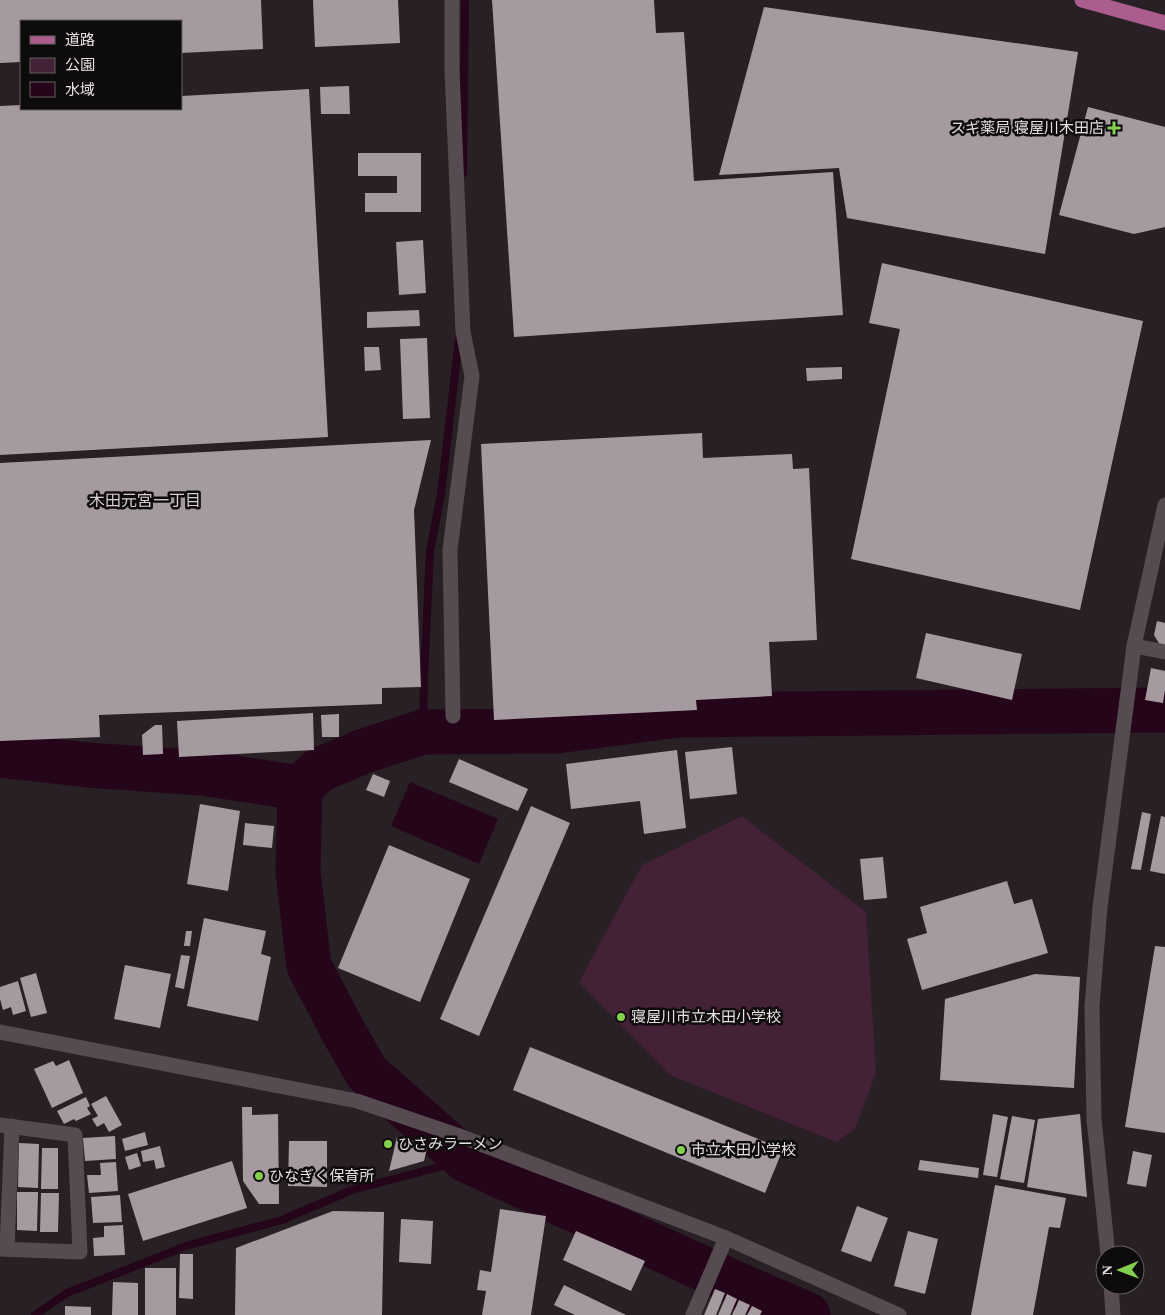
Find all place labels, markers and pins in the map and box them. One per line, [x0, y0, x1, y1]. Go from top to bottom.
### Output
place label: スギ薬局 寝屋川木田店 [950, 120, 1104, 136]
marker: スギ薬局 寝屋川木田店 [1108, 122, 1120, 134]
place label: 寝屋川市立木田小学校 [631, 1009, 781, 1025]
marker: 寝屋川市立木田小学校 [615, 1011, 627, 1023]
place label: ひさみラーメン [398, 1136, 502, 1152]
marker: ひさみラーメン [382, 1138, 394, 1150]
place label: 市立木田小学校 [691, 1142, 796, 1158]
marker: 市立木田小学校 [675, 1144, 687, 1156]
place label: ひなぎく保育所 [269, 1168, 374, 1184]
marker: ひなぎく保育所 [253, 1170, 265, 1182]

